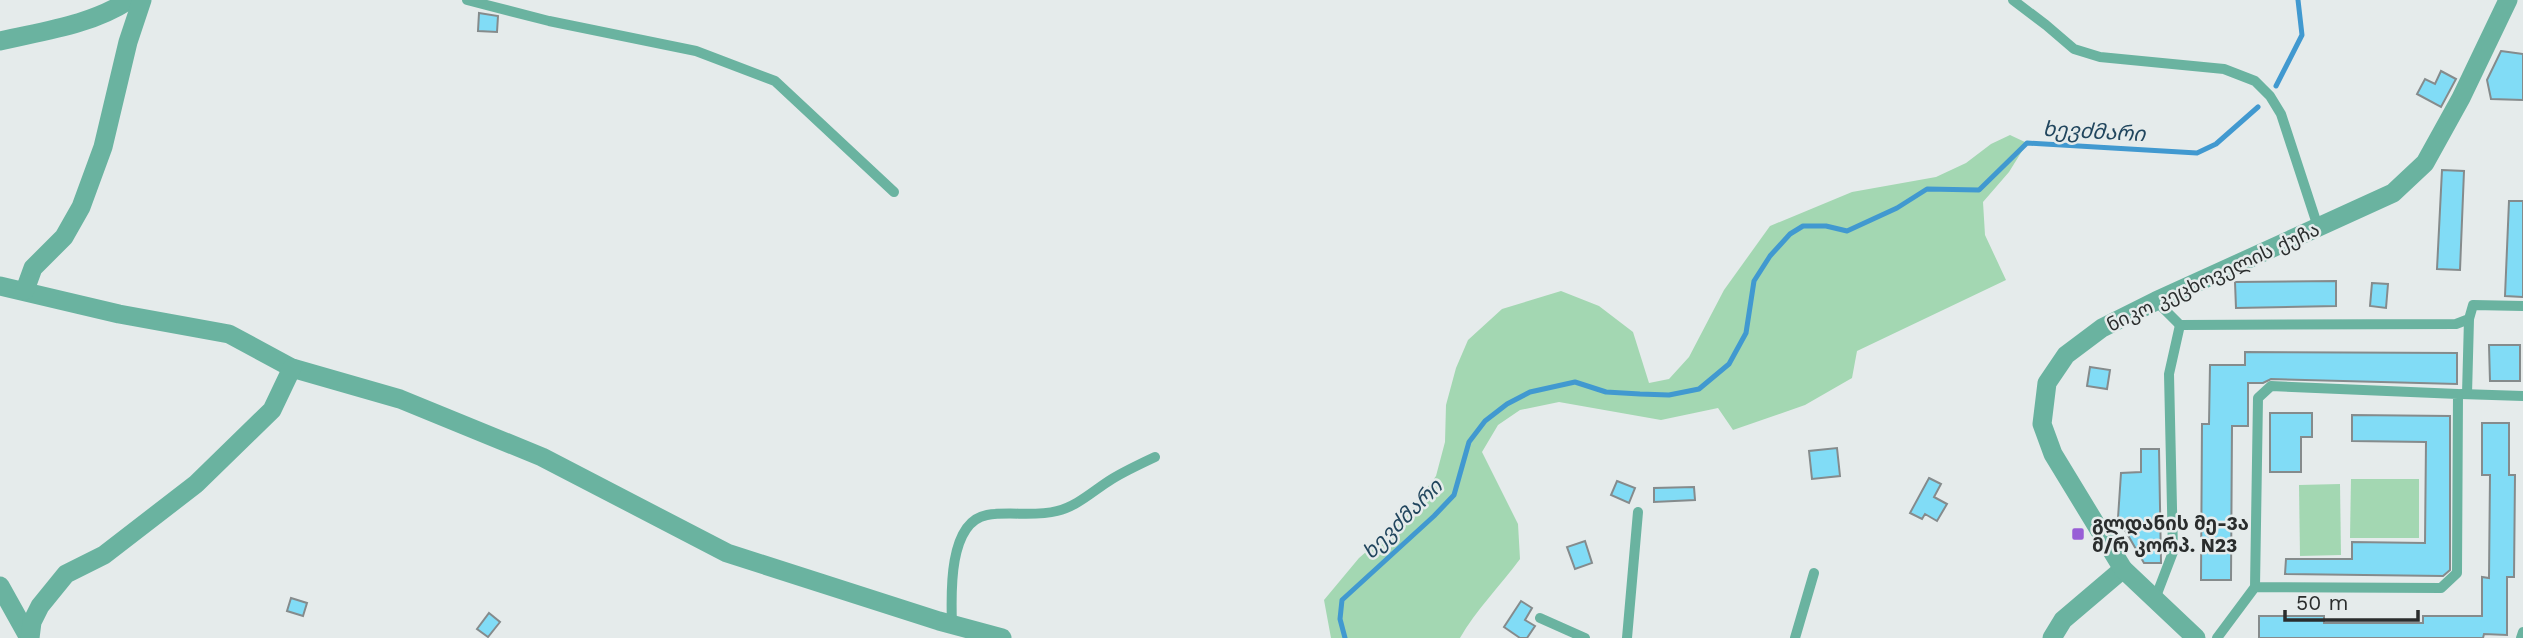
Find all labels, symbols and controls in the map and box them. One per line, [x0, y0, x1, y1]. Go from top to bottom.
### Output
water label: ხევძმარი [2042, 116, 2147, 147]
street label: ნიკო კეცხოველის ქუჩა [2103, 218, 2323, 337]
water label: ხევძმარი [1357, 473, 1449, 565]
place label: გლდანის მე-3ა მ/რ კორპ. N23 [2092, 512, 2249, 557]
marker: გლდანის მე-3ა მ/რ კორპ. N23 [2070, 526, 2086, 542]
scale bar [2285, 578, 2418, 622]
text: 50 m [2296, 590, 2348, 615]

